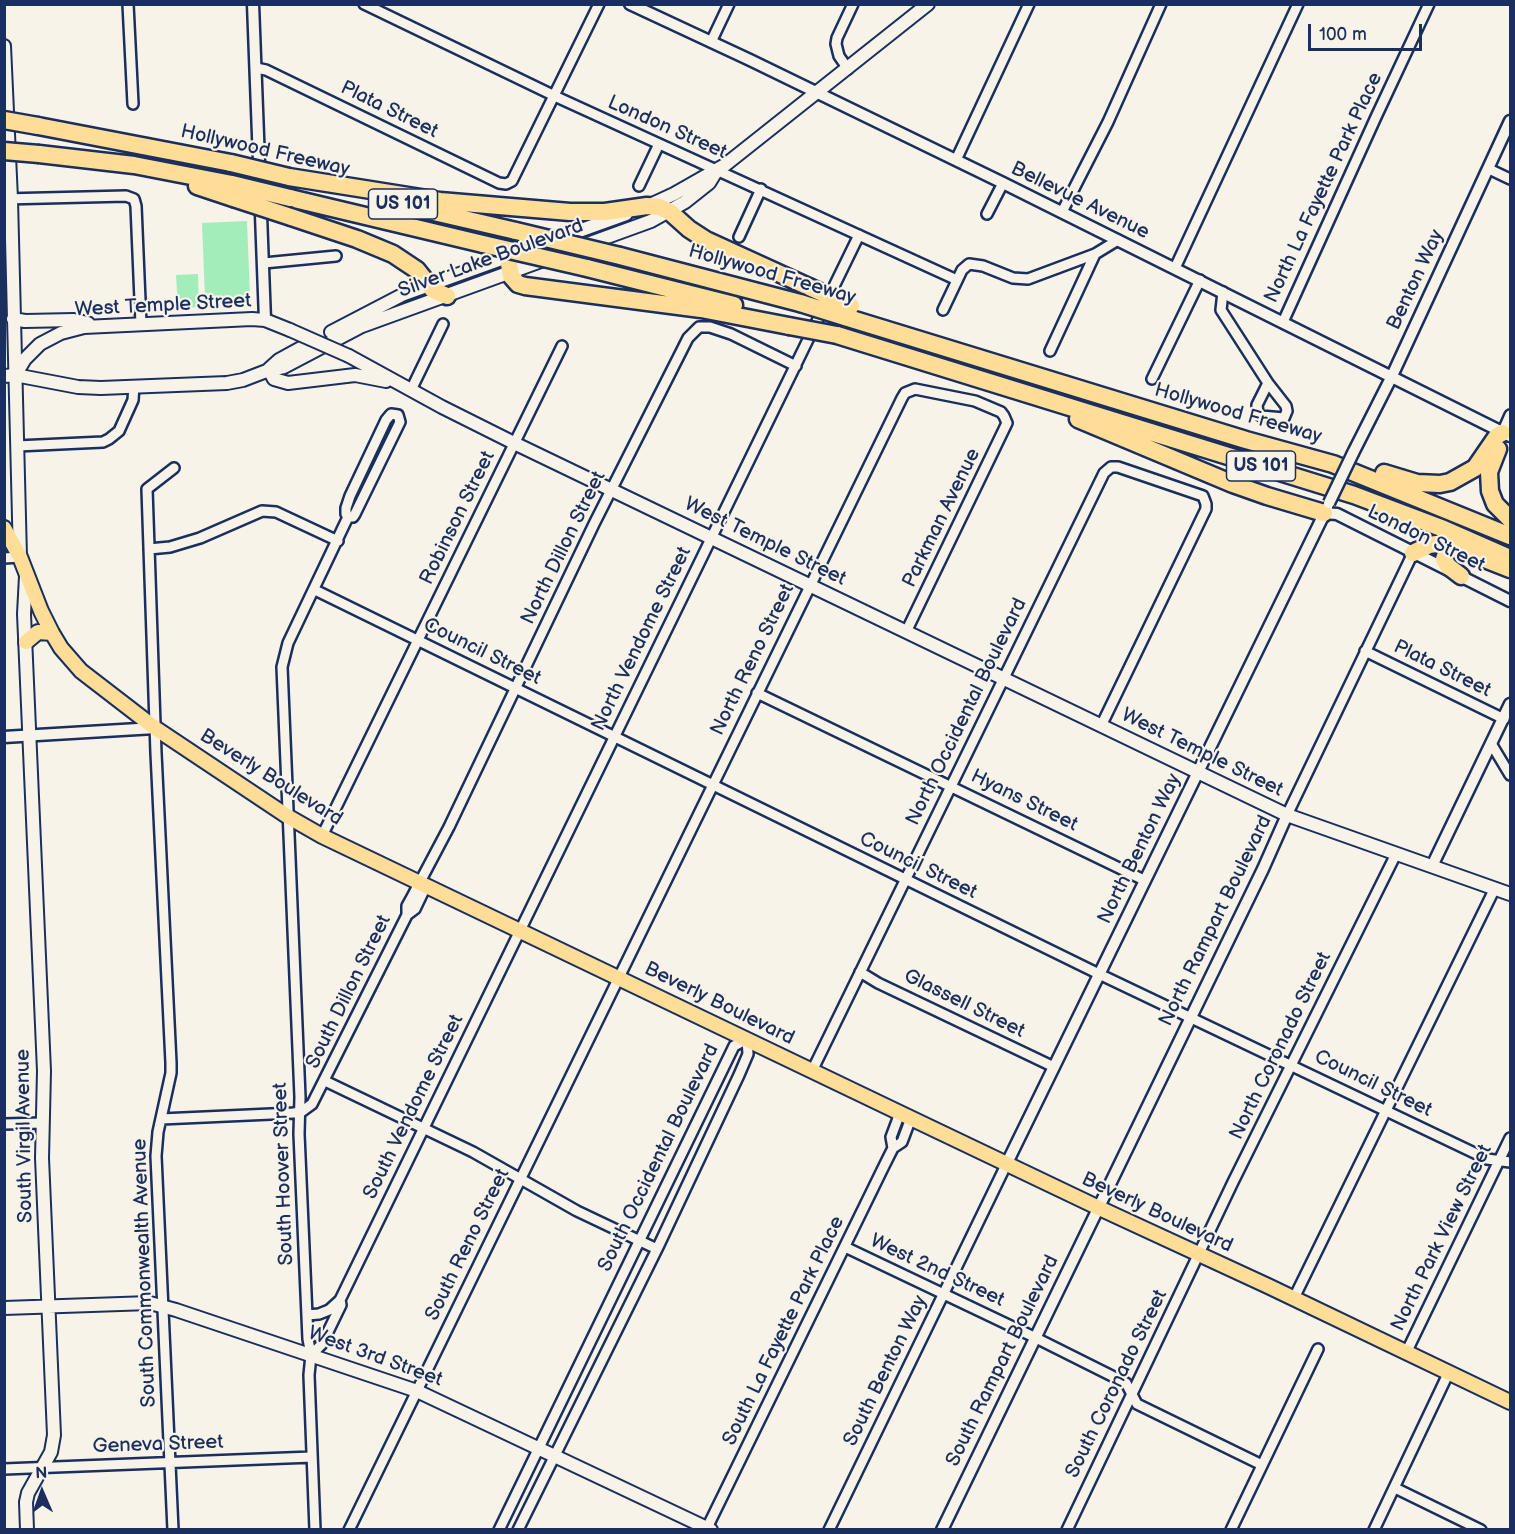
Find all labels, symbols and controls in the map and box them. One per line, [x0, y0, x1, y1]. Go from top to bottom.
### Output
scale bar [1311, 12, 1425, 50]
text: 100 m [1319, 24, 1367, 45]
street label: North La Fayette Park Place [1260, 69, 1388, 307]
street label: Plata Street [336, 76, 442, 144]
street label: London Street [604, 91, 730, 165]
street label: Hollywood Freeway [178, 120, 352, 182]
street label: Bellevue Avenue [1007, 157, 1153, 245]
road number: US 101 [368, 189, 438, 219]
street label: Silver Lake Boulevard [395, 214, 587, 304]
street label: Benton Way [1382, 226, 1450, 334]
street label: Hollywood Freeway [686, 240, 858, 310]
street label: West Temple Street [74, 289, 252, 323]
street label: Hollywood Freeway [1152, 379, 1324, 449]
street label: Parkman Avenue [898, 445, 986, 591]
street label: Robinson Street [415, 447, 501, 589]
road number: US 101 [1226, 451, 1296, 481]
street label: North Dillon Street [517, 467, 611, 629]
street label: West Temple Street [680, 492, 850, 592]
street label: London Street [1363, 500, 1489, 578]
street label: North Vendome Street [587, 543, 697, 735]
street label: North Reno Street [706, 580, 800, 740]
street label: North Occidental Boulevard [901, 595, 1033, 829]
street label: Council Street [419, 613, 545, 691]
street label: Plata Street [1389, 635, 1495, 703]
street label: West Temple Street [1117, 703, 1287, 803]
street label: Beverly Boulevard [195, 724, 347, 832]
street label: Hyans Street [967, 765, 1081, 837]
street label: North Benton Way [1093, 770, 1187, 928]
street label: North Rampart Boulevard [1154, 812, 1278, 1030]
street label: Council Street [855, 827, 981, 905]
street label: South Dillon Street [301, 911, 397, 1073]
street label: North Coronado Street [1225, 948, 1337, 1144]
street label: Beverly Boulevard [640, 957, 798, 1051]
street label: Glassell Street [900, 964, 1028, 1044]
street label: South Vendome Street [359, 1011, 469, 1203]
street label: South Occidental Boulevard [593, 1040, 725, 1276]
street label: Council Street [1310, 1045, 1436, 1123]
street label: South Virgil Avenue [11, 1049, 39, 1223]
street label: South Hoover Street [269, 1082, 299, 1266]
street label: South Commonwealth Avenue [128, 1138, 162, 1408]
street label: North Park View Street [1386, 1141, 1498, 1335]
street label: South Reno Street [421, 1165, 515, 1325]
street label: Beverly Boulevard [1078, 1167, 1236, 1259]
street label: South La Fayette Park Place [718, 1212, 850, 1450]
street label: West 2nd Street [866, 1229, 1008, 1313]
street label: South Rampart Boulevard [941, 1251, 1065, 1471]
street label: South Coronado Street [1061, 1286, 1173, 1482]
street label: South Benton Way [839, 1292, 933, 1450]
street label: West 3rd Street [305, 1322, 445, 1392]
street label: Geneva Street [92, 1431, 224, 1459]
north arrow [12, 1462, 72, 1522]
text: N [35, 1464, 48, 1483]

